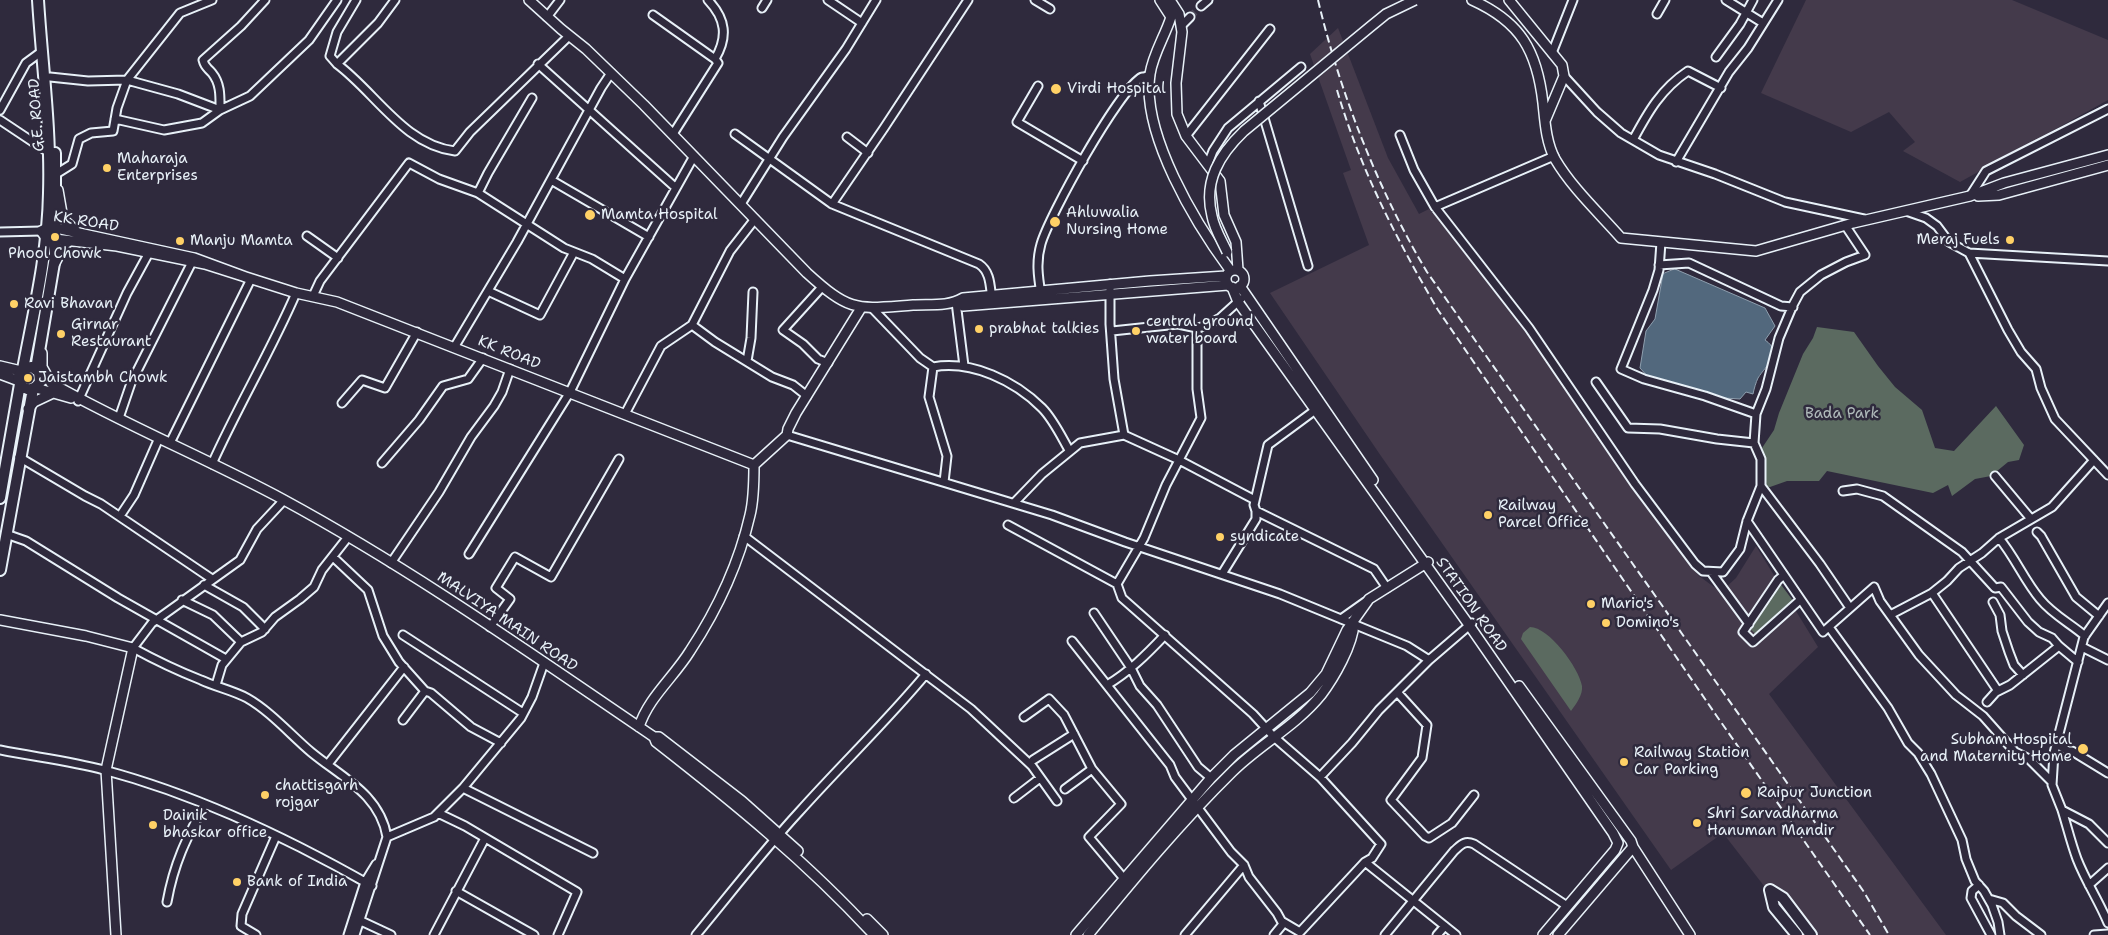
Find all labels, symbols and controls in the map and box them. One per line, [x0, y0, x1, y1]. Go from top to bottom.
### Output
street label: G.E. ROAD [25, 78, 49, 152]
place label: Virdi Hospital [1067, 80, 1166, 98]
marker: Virdi Hospital [1049, 82, 1063, 96]
place label: Maharaja Enterprises [117, 150, 198, 185]
marker: Maharaja Enterprises [101, 162, 113, 174]
place label: Ahluwalia Nursing Home [1066, 204, 1168, 239]
place label: Mamta Hospital [601, 206, 717, 224]
street label: KK ROAD [52, 208, 120, 236]
marker: Mamta Hospital [583, 208, 597, 222]
marker: Ahluwalia Nursing Home [1048, 215, 1062, 229]
marker: Phool Chowk [49, 231, 61, 243]
place label: Meraj Fuels [1916, 231, 2000, 249]
place label: Manju Mamta [190, 232, 293, 250]
marker: Meraj Fuels [2004, 234, 2016, 246]
marker: Manju Mamta [174, 235, 186, 247]
place label: Phool Chowk [8, 245, 102, 263]
place label: Ravi Bhavan [24, 295, 113, 313]
marker: Ravi Bhavan [8, 298, 20, 310]
place label: central ground water board [1146, 313, 1254, 348]
place label: Girnar Restaurant [71, 316, 151, 351]
place label: prabhat talkies [989, 320, 1099, 338]
marker: prabhat talkies [973, 323, 985, 335]
marker: central ground water board [1130, 325, 1142, 337]
marker: Girnar Restaurant [55, 328, 67, 340]
street label: KK ROAD [475, 332, 543, 374]
place label: Jaistambh Chowk [38, 369, 168, 387]
marker: Jaistambh Chowk [22, 372, 34, 384]
park label: Bada Park [1805, 405, 1879, 423]
place label: Railway Parcel Office [1498, 497, 1589, 532]
marker: Railway Parcel Office [1482, 509, 1494, 521]
place label: syndicate [1230, 528, 1299, 546]
marker: syndicate [1214, 531, 1226, 543]
street label: STATION ROAD [1432, 554, 1510, 656]
street label: MALVIYA MAIN ROAD [433, 568, 581, 676]
place label: Mario's [1601, 595, 1654, 613]
marker: Mario's [1585, 598, 1597, 610]
place label: Domino's [1616, 614, 1679, 632]
marker: Domino's [1600, 617, 1612, 629]
place label: Subham Hospital and Maternity Home [1920, 731, 2072, 766]
marker: Subham Hospital and Maternity Home [2076, 742, 2090, 756]
place label: Railway Station Car Parking [1634, 744, 1749, 779]
marker: Railway Station Car Parking [1618, 756, 1630, 768]
place label: chattisgarh rojgar [275, 777, 358, 812]
place label: Raipur Junction [1757, 784, 1872, 802]
marker: Raipur Junction [1739, 786, 1753, 800]
marker: chattisgarh rojgar [259, 789, 271, 801]
place label: Shri Sarvadharma Hanuman Mandir [1707, 805, 1838, 840]
place label: Dainik bhaskar office [163, 807, 267, 842]
marker: Shri Sarvadharma Hanuman Mandir [1691, 817, 1703, 829]
marker: Dainik bhaskar office [147, 819, 159, 831]
place label: Bank of India [247, 873, 347, 891]
marker: Bank of India [231, 876, 243, 888]

